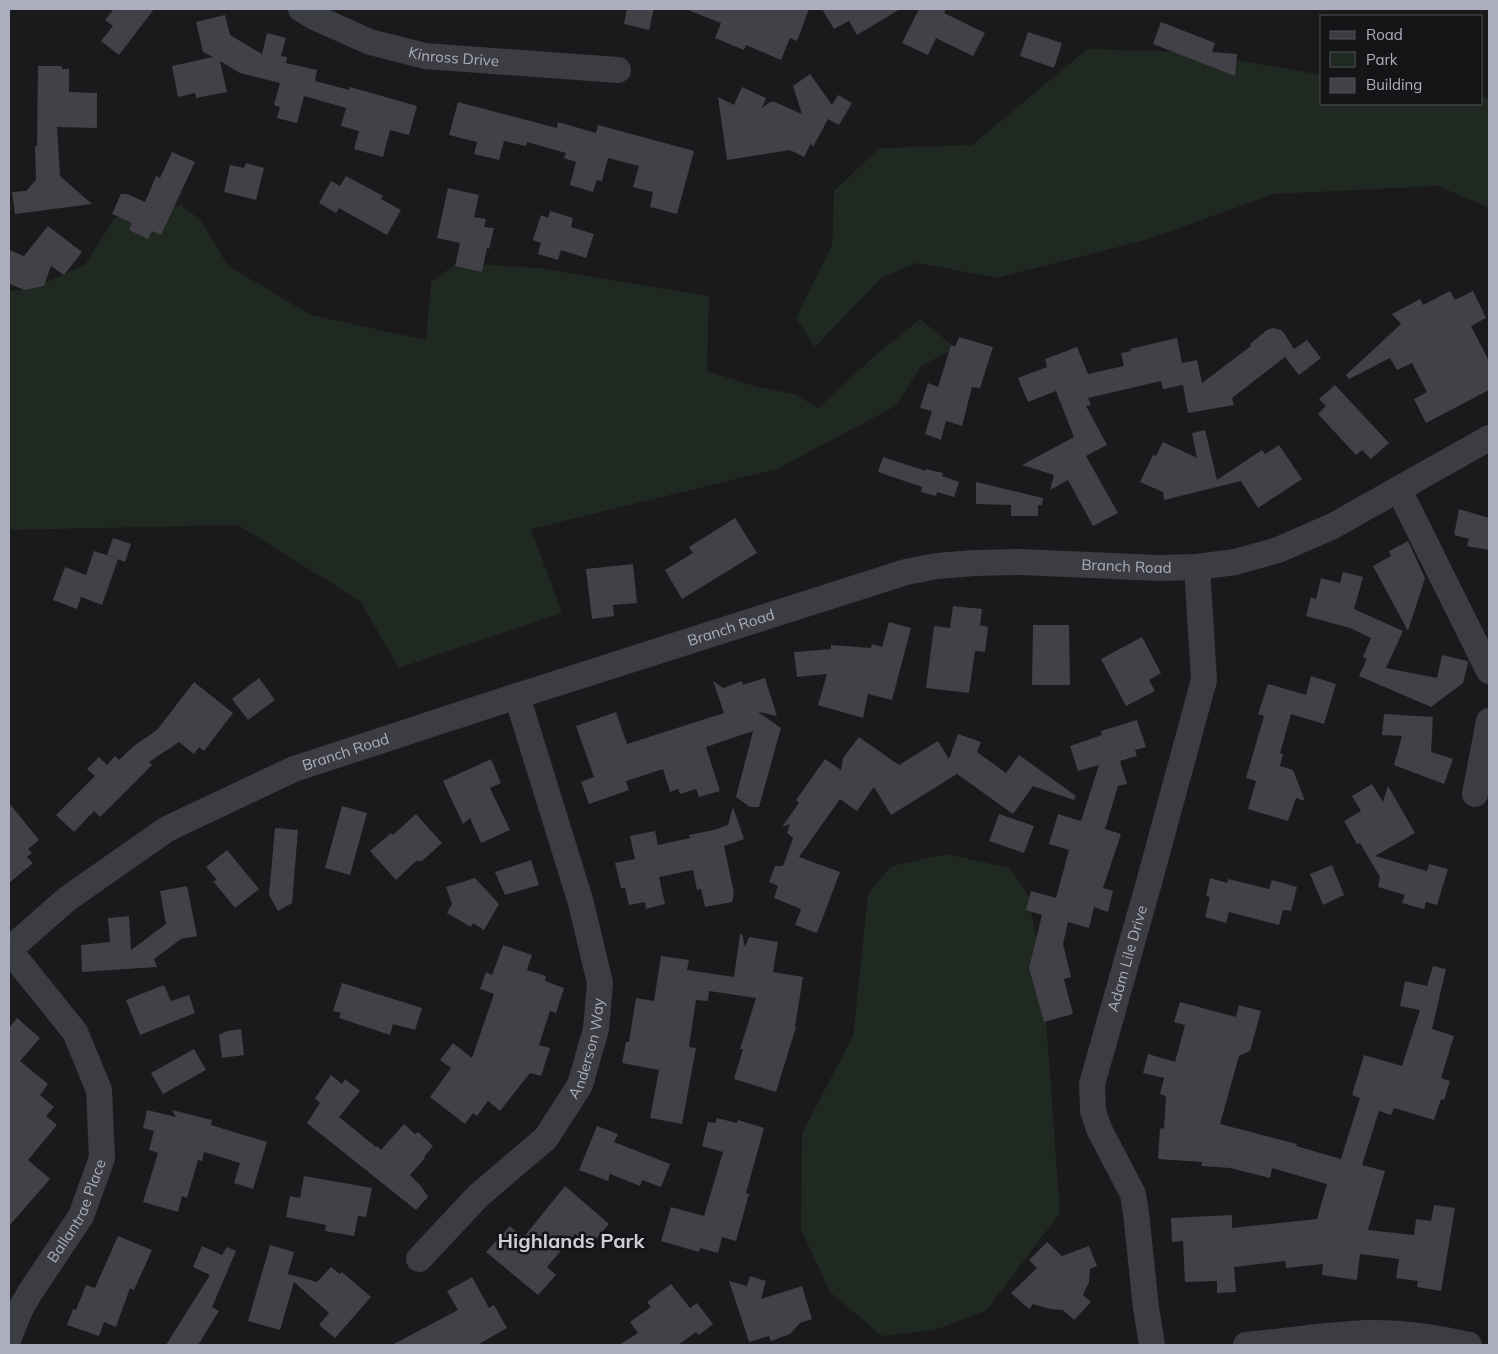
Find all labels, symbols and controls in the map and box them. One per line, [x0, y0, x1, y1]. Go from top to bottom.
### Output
legend [1320, 15, 1483, 105]
text: Road [1366, 25, 1403, 44]
street label: Kinross Drive [406, 42, 500, 70]
text: Park [1366, 50, 1398, 69]
text: Building [1366, 75, 1422, 94]
street label: Branch Road [1081, 555, 1172, 577]
street label: Branch Road [685, 605, 777, 650]
street label: Branch Road [299, 729, 391, 775]
street label: Adam Lile Drive [1103, 903, 1151, 1014]
street label: Anderson Way [564, 997, 608, 1102]
street label: Ballantrae Place [43, 1157, 110, 1266]
district label: Highlands Park [498, 1228, 645, 1253]

